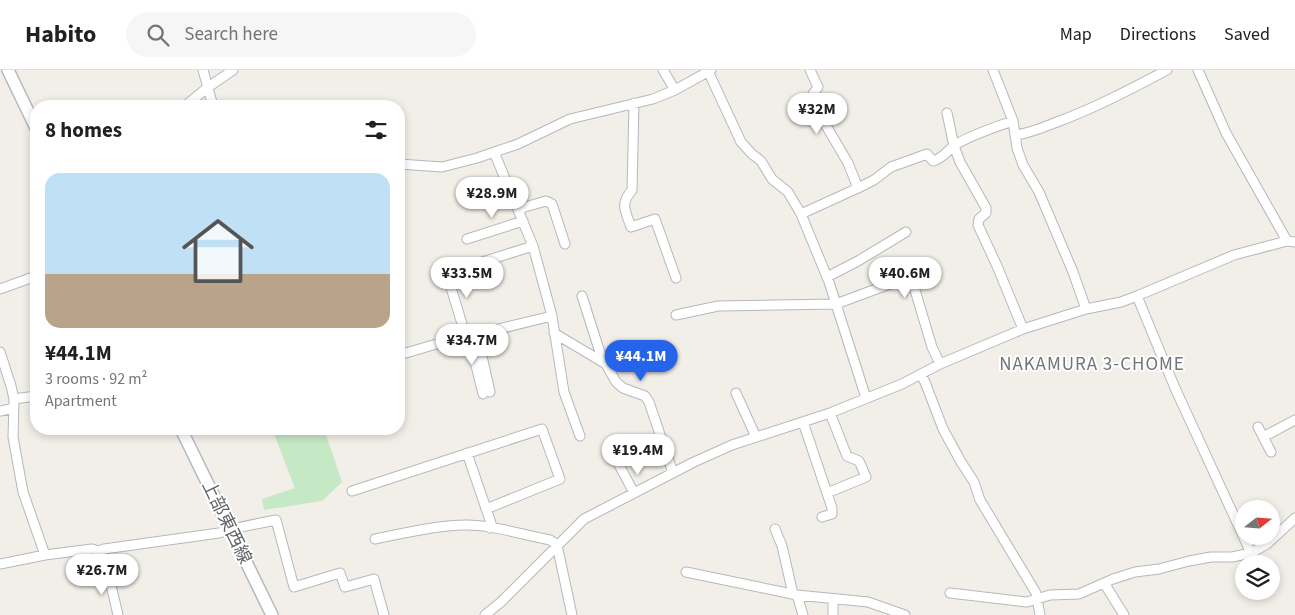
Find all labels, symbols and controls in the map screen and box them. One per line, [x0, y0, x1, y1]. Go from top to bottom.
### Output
search box [126, 12, 476, 57]
text: Habito [25, 17, 96, 52]
icon: search [144, 21, 172, 49]
text: Search here [184, 21, 278, 48]
text: Map [1060, 22, 1092, 47]
text: Directions [1120, 22, 1196, 47]
text: Saved [1224, 22, 1270, 47]
pin: ¥32M [787, 92, 847, 135]
text: ¥32M [798, 98, 836, 120]
text: 8 homes [45, 115, 122, 145]
icon: filters [362, 116, 390, 144]
pin: ¥28.9M [451, 176, 533, 219]
text: ¥28.9M [467, 182, 517, 204]
icon: home [173, 206, 263, 296]
pin: ¥33.5M [426, 256, 508, 299]
pin: ¥40.6M [864, 256, 946, 299]
text: ¥33.5M [442, 262, 492, 284]
text: ¥40.6M [880, 262, 930, 284]
pin: ¥34.7M [431, 324, 513, 366]
text: ¥34.7M [447, 329, 497, 351]
text: ¥44.1M [45, 338, 112, 368]
pin: ¥44.1M [600, 340, 682, 382]
text: ¥44.1M [616, 345, 666, 367]
district label: NAKAMURA 3-CHOME [999, 351, 1185, 378]
text: 3 rooms · 92 m² [45, 368, 147, 390]
text: Apartment [45, 390, 117, 412]
pin: ¥19.4M [597, 434, 679, 476]
text: ¥19.4M [613, 439, 663, 461]
street label: 上部東西線 [196, 476, 258, 568]
north arrow [1235, 500, 1280, 545]
map controls [1235, 500, 1280, 600]
pin: ¥26.7M [61, 554, 143, 596]
button: layers [1235, 555, 1280, 600]
text: ¥26.7M [77, 559, 127, 581]

